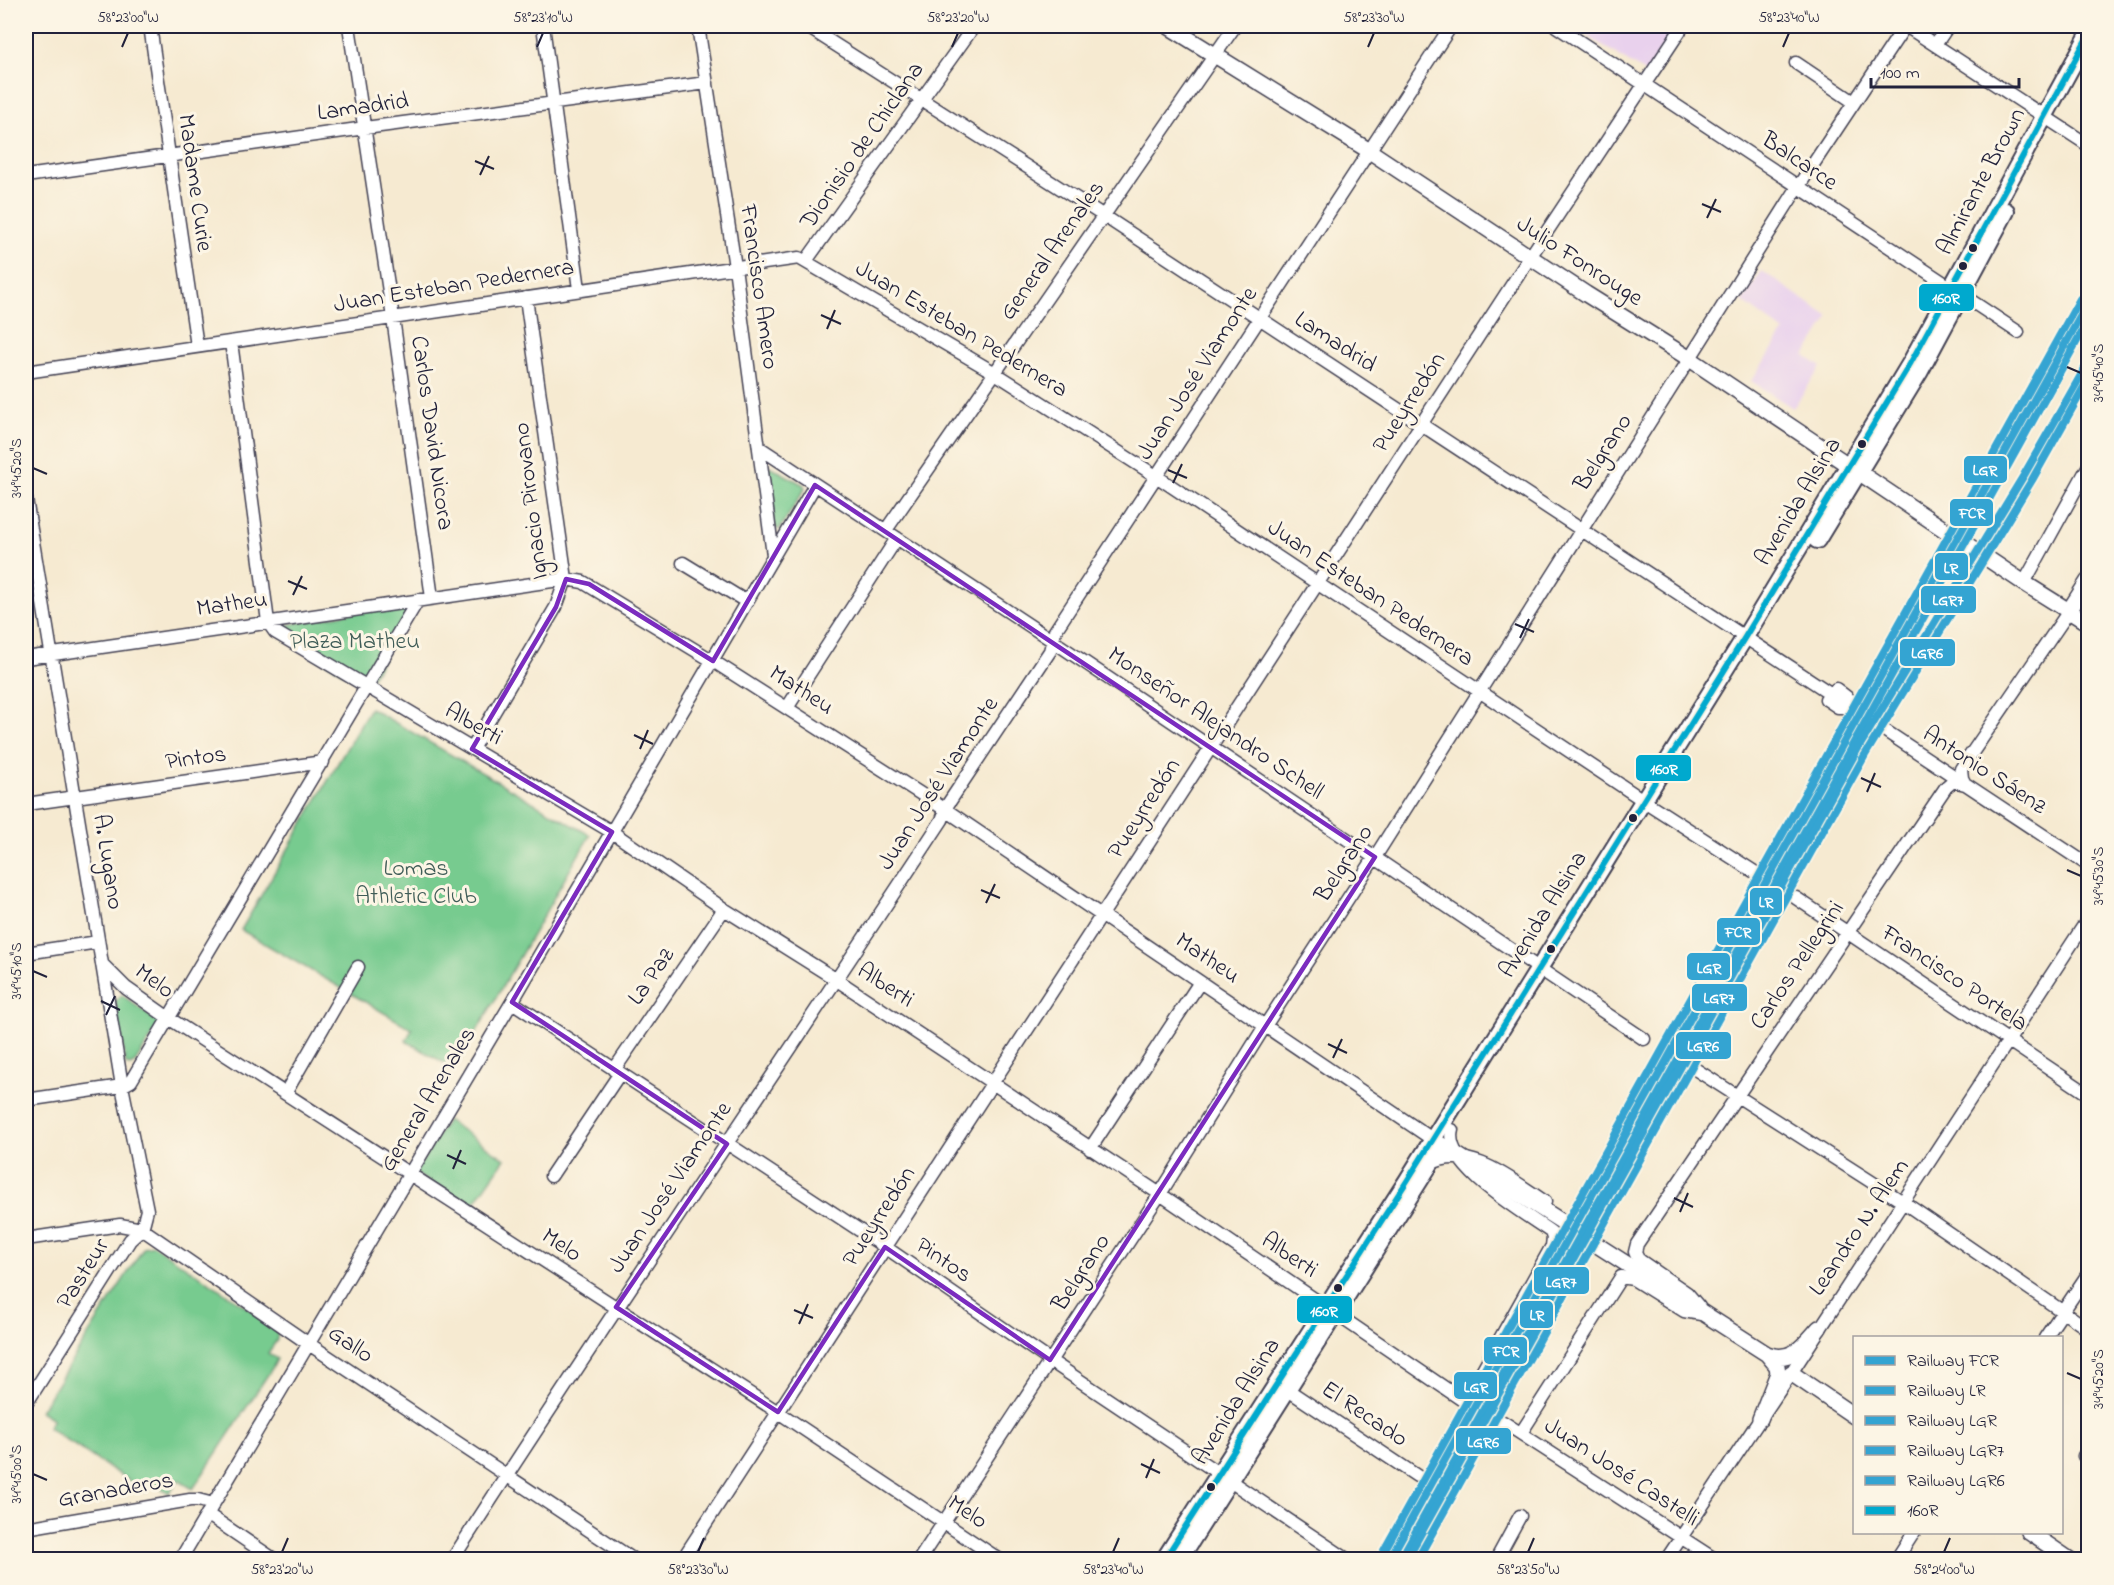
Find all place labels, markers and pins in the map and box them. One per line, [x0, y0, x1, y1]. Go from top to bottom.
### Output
unlabelled marker [1967, 242, 1979, 254]
unlabelled marker [1957, 260, 1969, 272]
unlabelled marker [1856, 438, 1868, 450]
unlabelled marker [1627, 812, 1639, 824]
unlabelled marker [1545, 943, 1557, 955]
unlabelled marker [1332, 1282, 1344, 1294]
unlabelled marker [1205, 1481, 1217, 1493]

